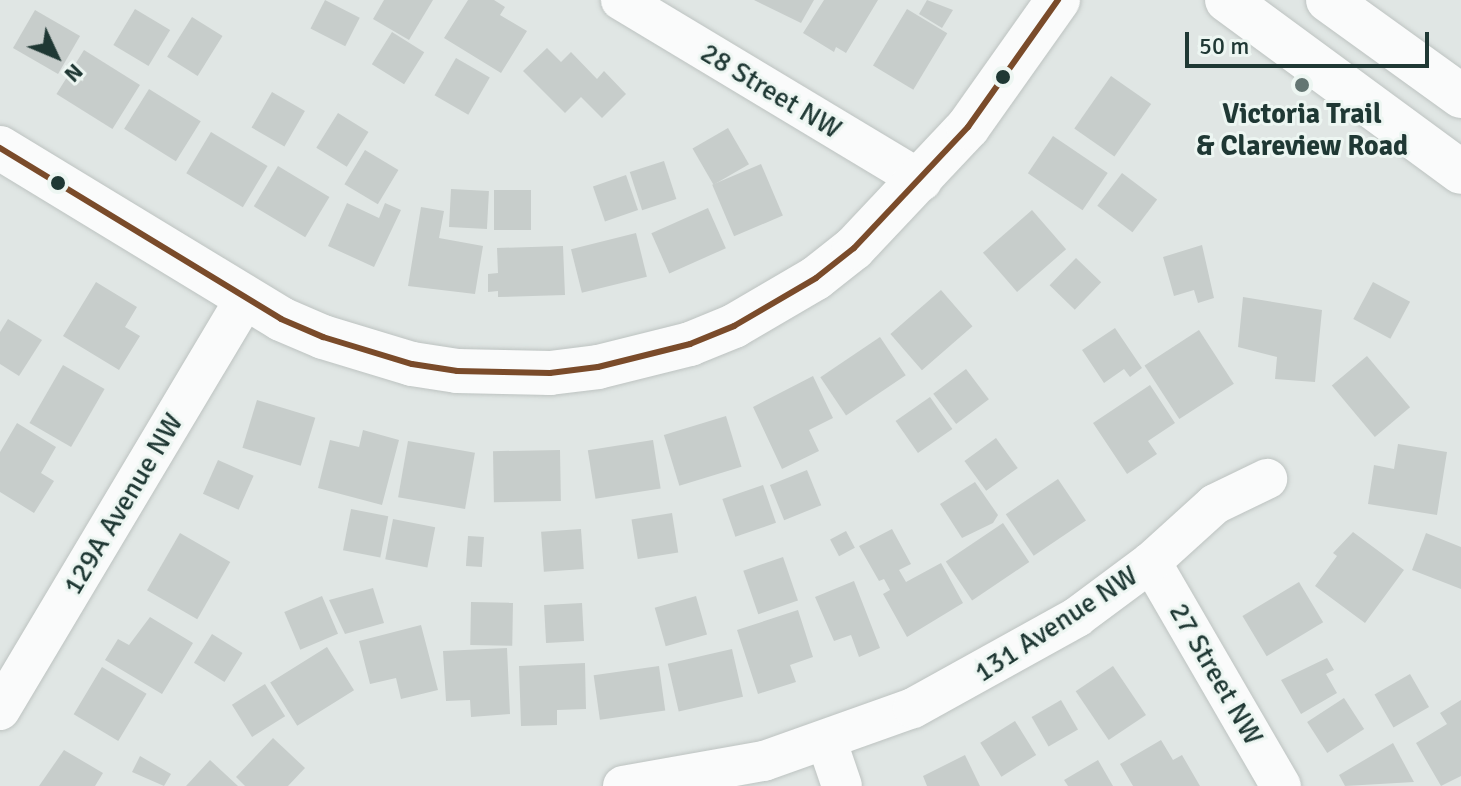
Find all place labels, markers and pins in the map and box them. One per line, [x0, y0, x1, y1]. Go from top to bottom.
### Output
unlabelled marker [995, 69, 1011, 85]
marker: Victoria Trail & Clareview Road [1293, 76, 1311, 94]
place label: Victoria Trail & Clareview Road [1196, 97, 1408, 163]
unlabelled marker [50, 175, 66, 191]

